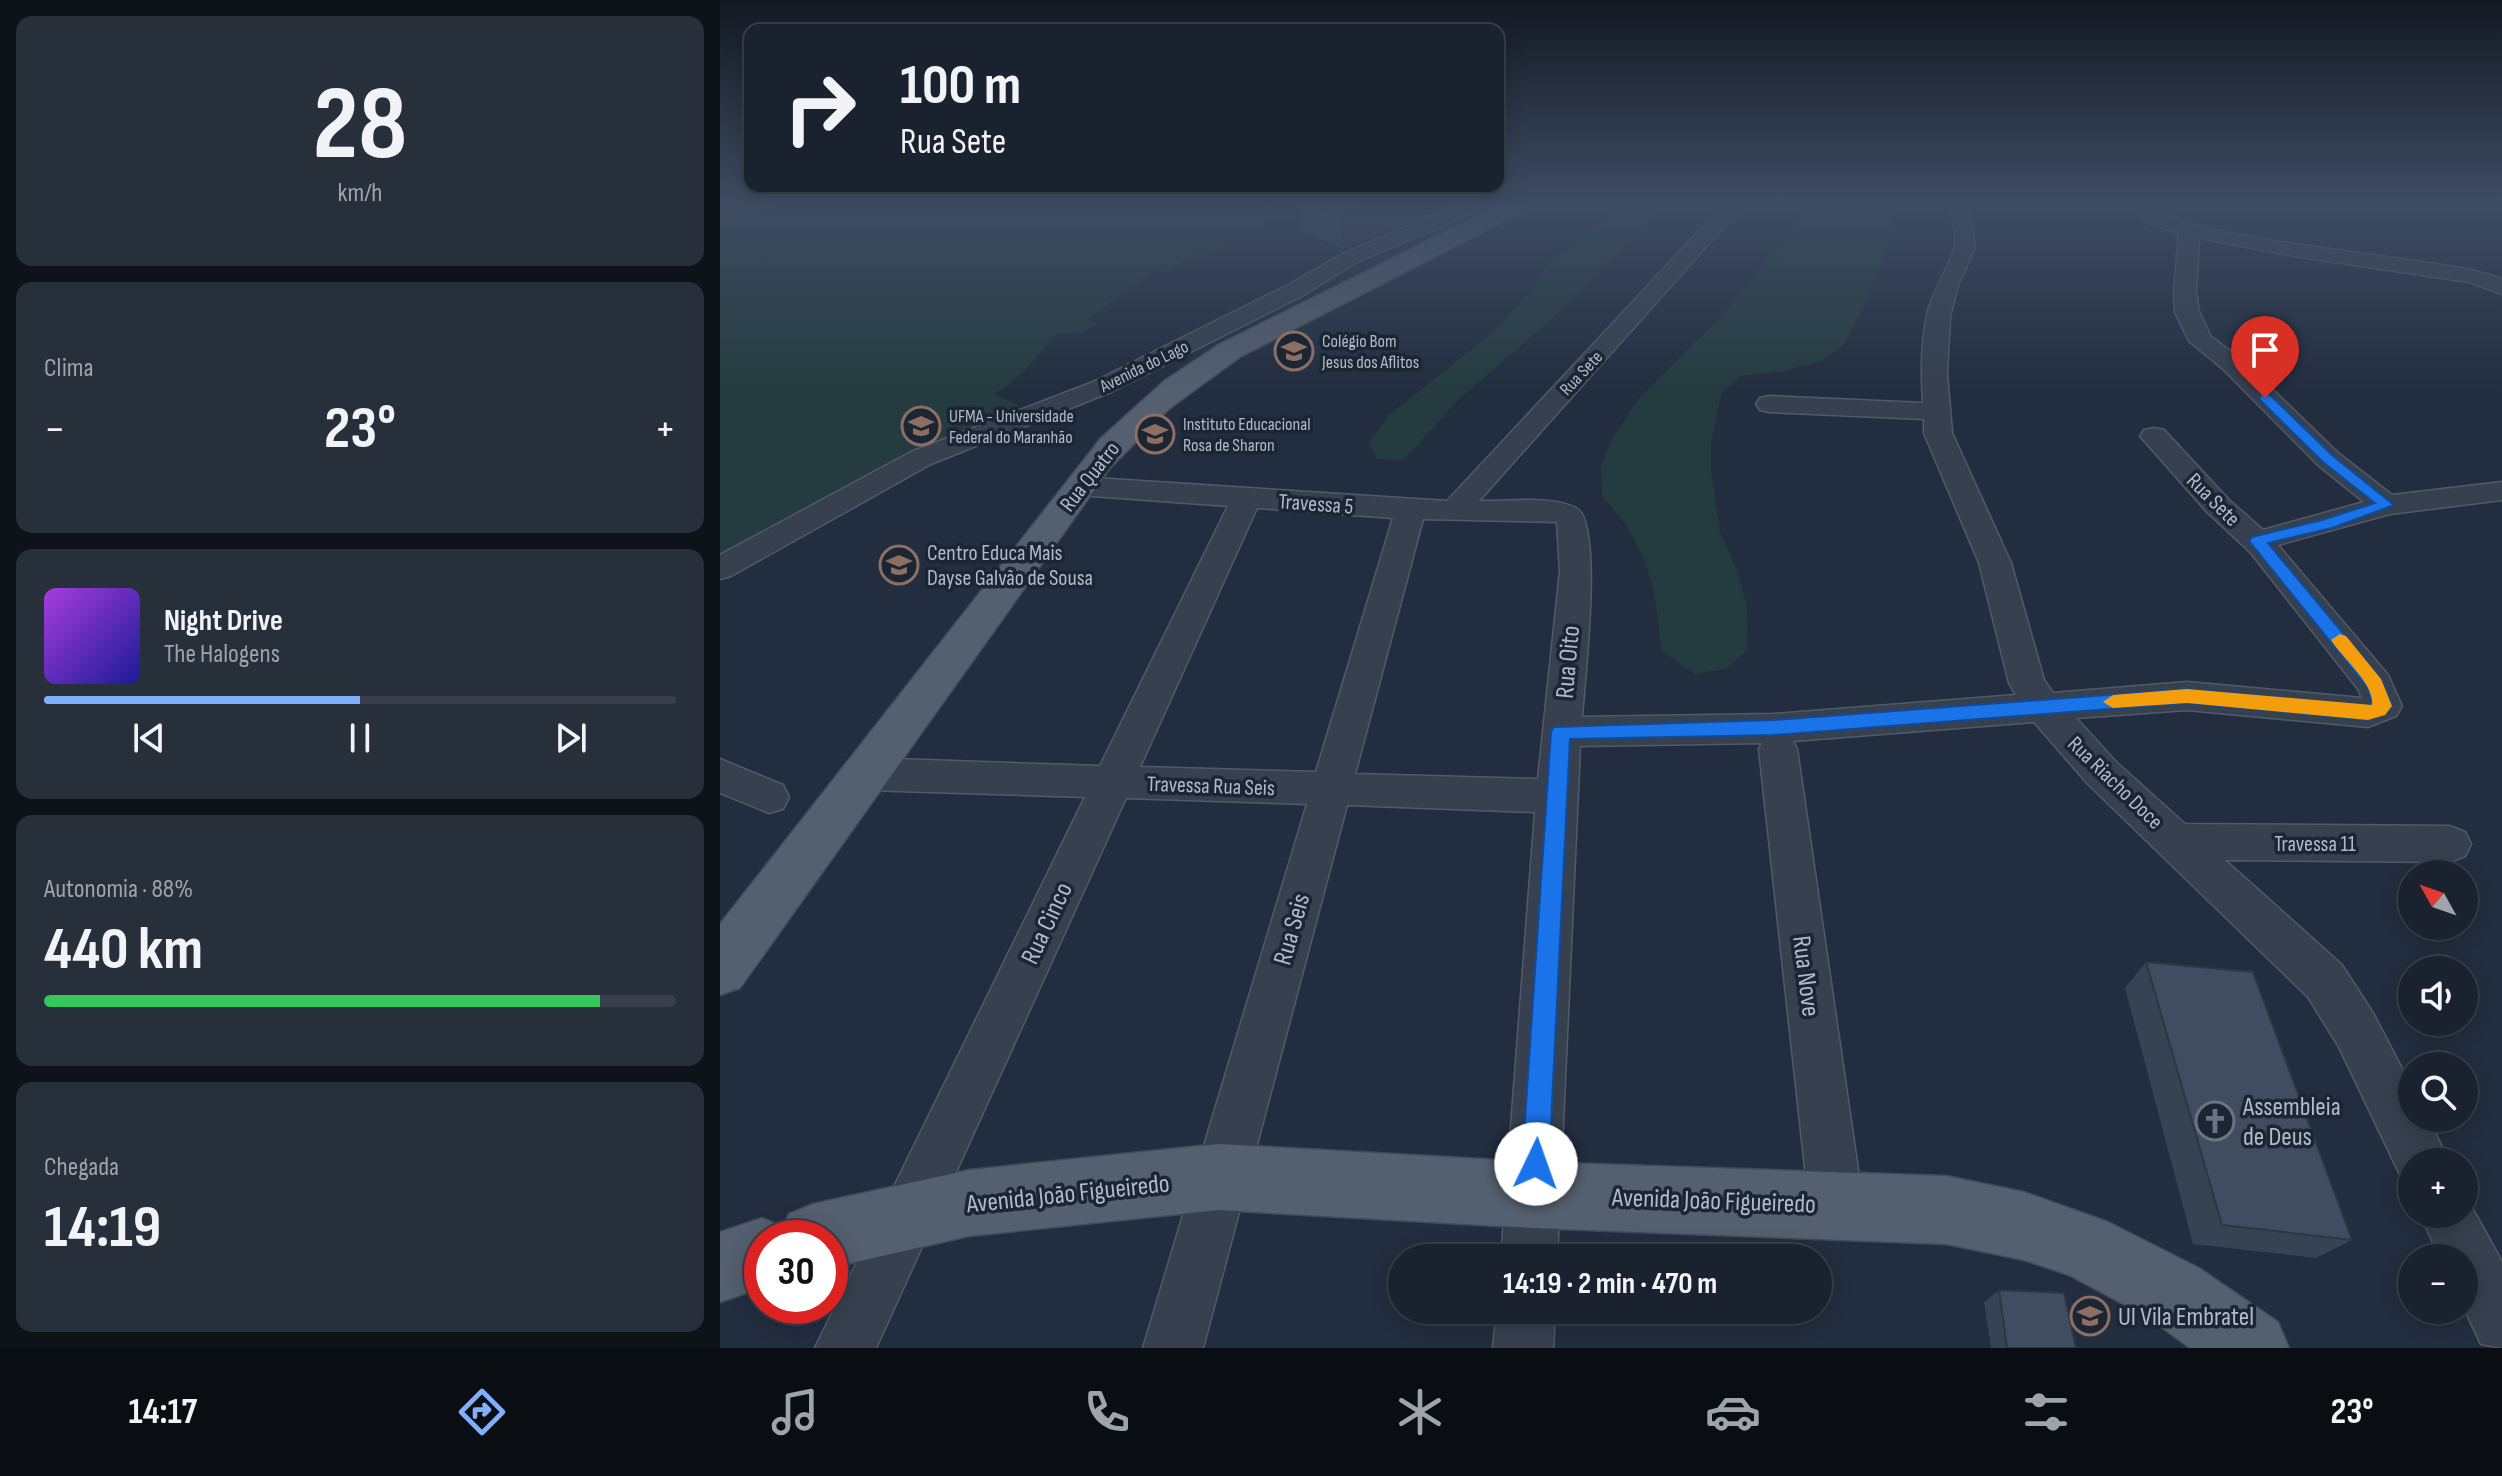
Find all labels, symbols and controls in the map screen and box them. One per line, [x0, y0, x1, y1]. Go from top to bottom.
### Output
text: 100 m [900, 53, 1021, 120]
icon: right [768, 56, 872, 160]
text: 28 [313, 63, 407, 188]
text: Rua Sete [900, 121, 1006, 164]
text: km/h [338, 178, 382, 209]
pin [2231, 316, 2299, 398]
icon: arrive [2243, 328, 2287, 372]
school or university icon: Colégio Bom Jesus dos Aflitos [1273, 330, 1315, 372]
place label: Colégio Bom Jesus dos Aflitos [1321, 331, 1419, 373]
street label: Avenida do Lago [1096, 336, 1192, 397]
street label: Rua Sete [1556, 347, 1607, 400]
text: Clima [44, 353, 94, 384]
text: 23° [324, 393, 396, 465]
text: − [44, 403, 66, 456]
text: + [654, 403, 676, 456]
school or university icon: UFMA - Universidade Federal do Maranhão [900, 405, 942, 447]
place label: UFMA - Universidade Federal do Maranhão [949, 406, 1074, 448]
school or university icon: Instituto Educacional Rosa de Sharon [1134, 413, 1176, 455]
place label: Instituto Educacional Rosa de Sharon [1183, 414, 1311, 456]
street label: Rua Quatro [1054, 436, 1126, 517]
street label: Rua Sete [2180, 468, 2245, 533]
street label: Travessa 5 [1278, 488, 1354, 521]
place label: Centro Educa Mais Dayse Galvão de Sousa [927, 540, 1093, 592]
school or university icon: Centro Educa Mais Dayse Galvão de Sousa [878, 544, 920, 586]
text: Night Drive [164, 603, 283, 639]
street label: Rua Oito [1550, 624, 1587, 700]
text: The Halogens [164, 639, 280, 670]
icon: previous [127, 716, 171, 760]
icon: pause [338, 716, 382, 760]
icon: next [549, 716, 593, 760]
street label: Rua Riacho Doce [2062, 731, 2168, 835]
street label: Travessa Rua Seis [1147, 771, 1275, 802]
street label: Travessa 11 [2274, 831, 2356, 858]
north arrow [2398, 860, 2478, 940]
map controls [2398, 860, 2478, 1324]
text: Autonomia · 88% [44, 874, 193, 905]
street label: Rua Cinco [1015, 878, 1080, 969]
street label: Rua Seis [1268, 890, 1317, 969]
text: 440 km [44, 914, 203, 986]
street label: Rua Nove [1785, 934, 1826, 1018]
button: sound [2398, 956, 2478, 1036]
button: search [2398, 1052, 2478, 1132]
place label: Assembleia de Deus [2242, 1092, 2341, 1153]
church icon: Assembleia de Deus [2194, 1100, 2236, 1142]
position arrow [1494, 1122, 1578, 1206]
button: + [2398, 1148, 2478, 1228]
text: Chegada [44, 1152, 119, 1183]
street label: Avenida João Figueiredo [964, 1168, 1171, 1221]
street label: Avenida João Figueiredo [1611, 1182, 1816, 1221]
text: 14:19 [44, 1192, 161, 1264]
speed limit sign: 30 [744, 1220, 848, 1324]
button: − [2398, 1244, 2478, 1324]
text: 14:19 · 2 min · 470 m [1503, 1266, 1717, 1302]
school or university icon: UI Vila Embratel [2069, 1295, 2111, 1337]
place label: UI Vila Embratel [2118, 1302, 2254, 1333]
icon: directions [454, 1384, 510, 1440]
icon: music [767, 1384, 823, 1440]
icon: phone [1079, 1384, 1135, 1440]
icon: climate [1392, 1384, 1448, 1440]
icon: car [1705, 1384, 1761, 1440]
icon: filters [2018, 1384, 2074, 1440]
text: 14:17 [128, 1391, 197, 1434]
text: 23° [2330, 1391, 2374, 1434]

